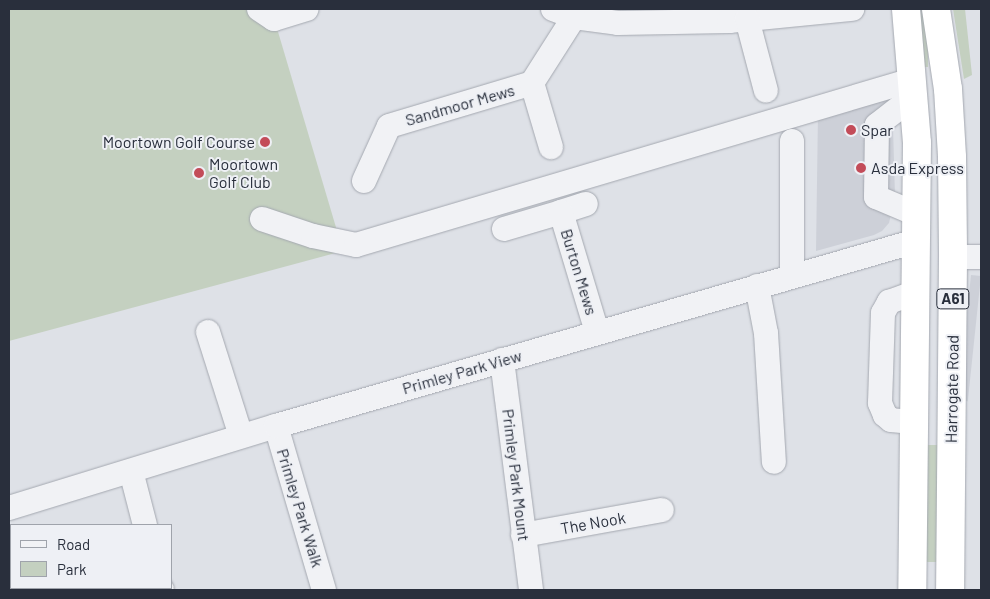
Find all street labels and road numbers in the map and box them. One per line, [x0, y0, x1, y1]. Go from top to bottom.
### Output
street label: Sandmoor Mews [403, 80, 517, 130]
street label: Burton Mews [557, 227, 601, 317]
road number: A61 [936, 286, 970, 312]
street label: Harrogate Road [941, 335, 963, 443]
street label: Primley Park View [400, 346, 524, 398]
street label: Primley Park Mount [498, 408, 534, 542]
street label: Primley Park Walk [273, 446, 327, 570]
street label: The Nook [559, 508, 627, 538]

